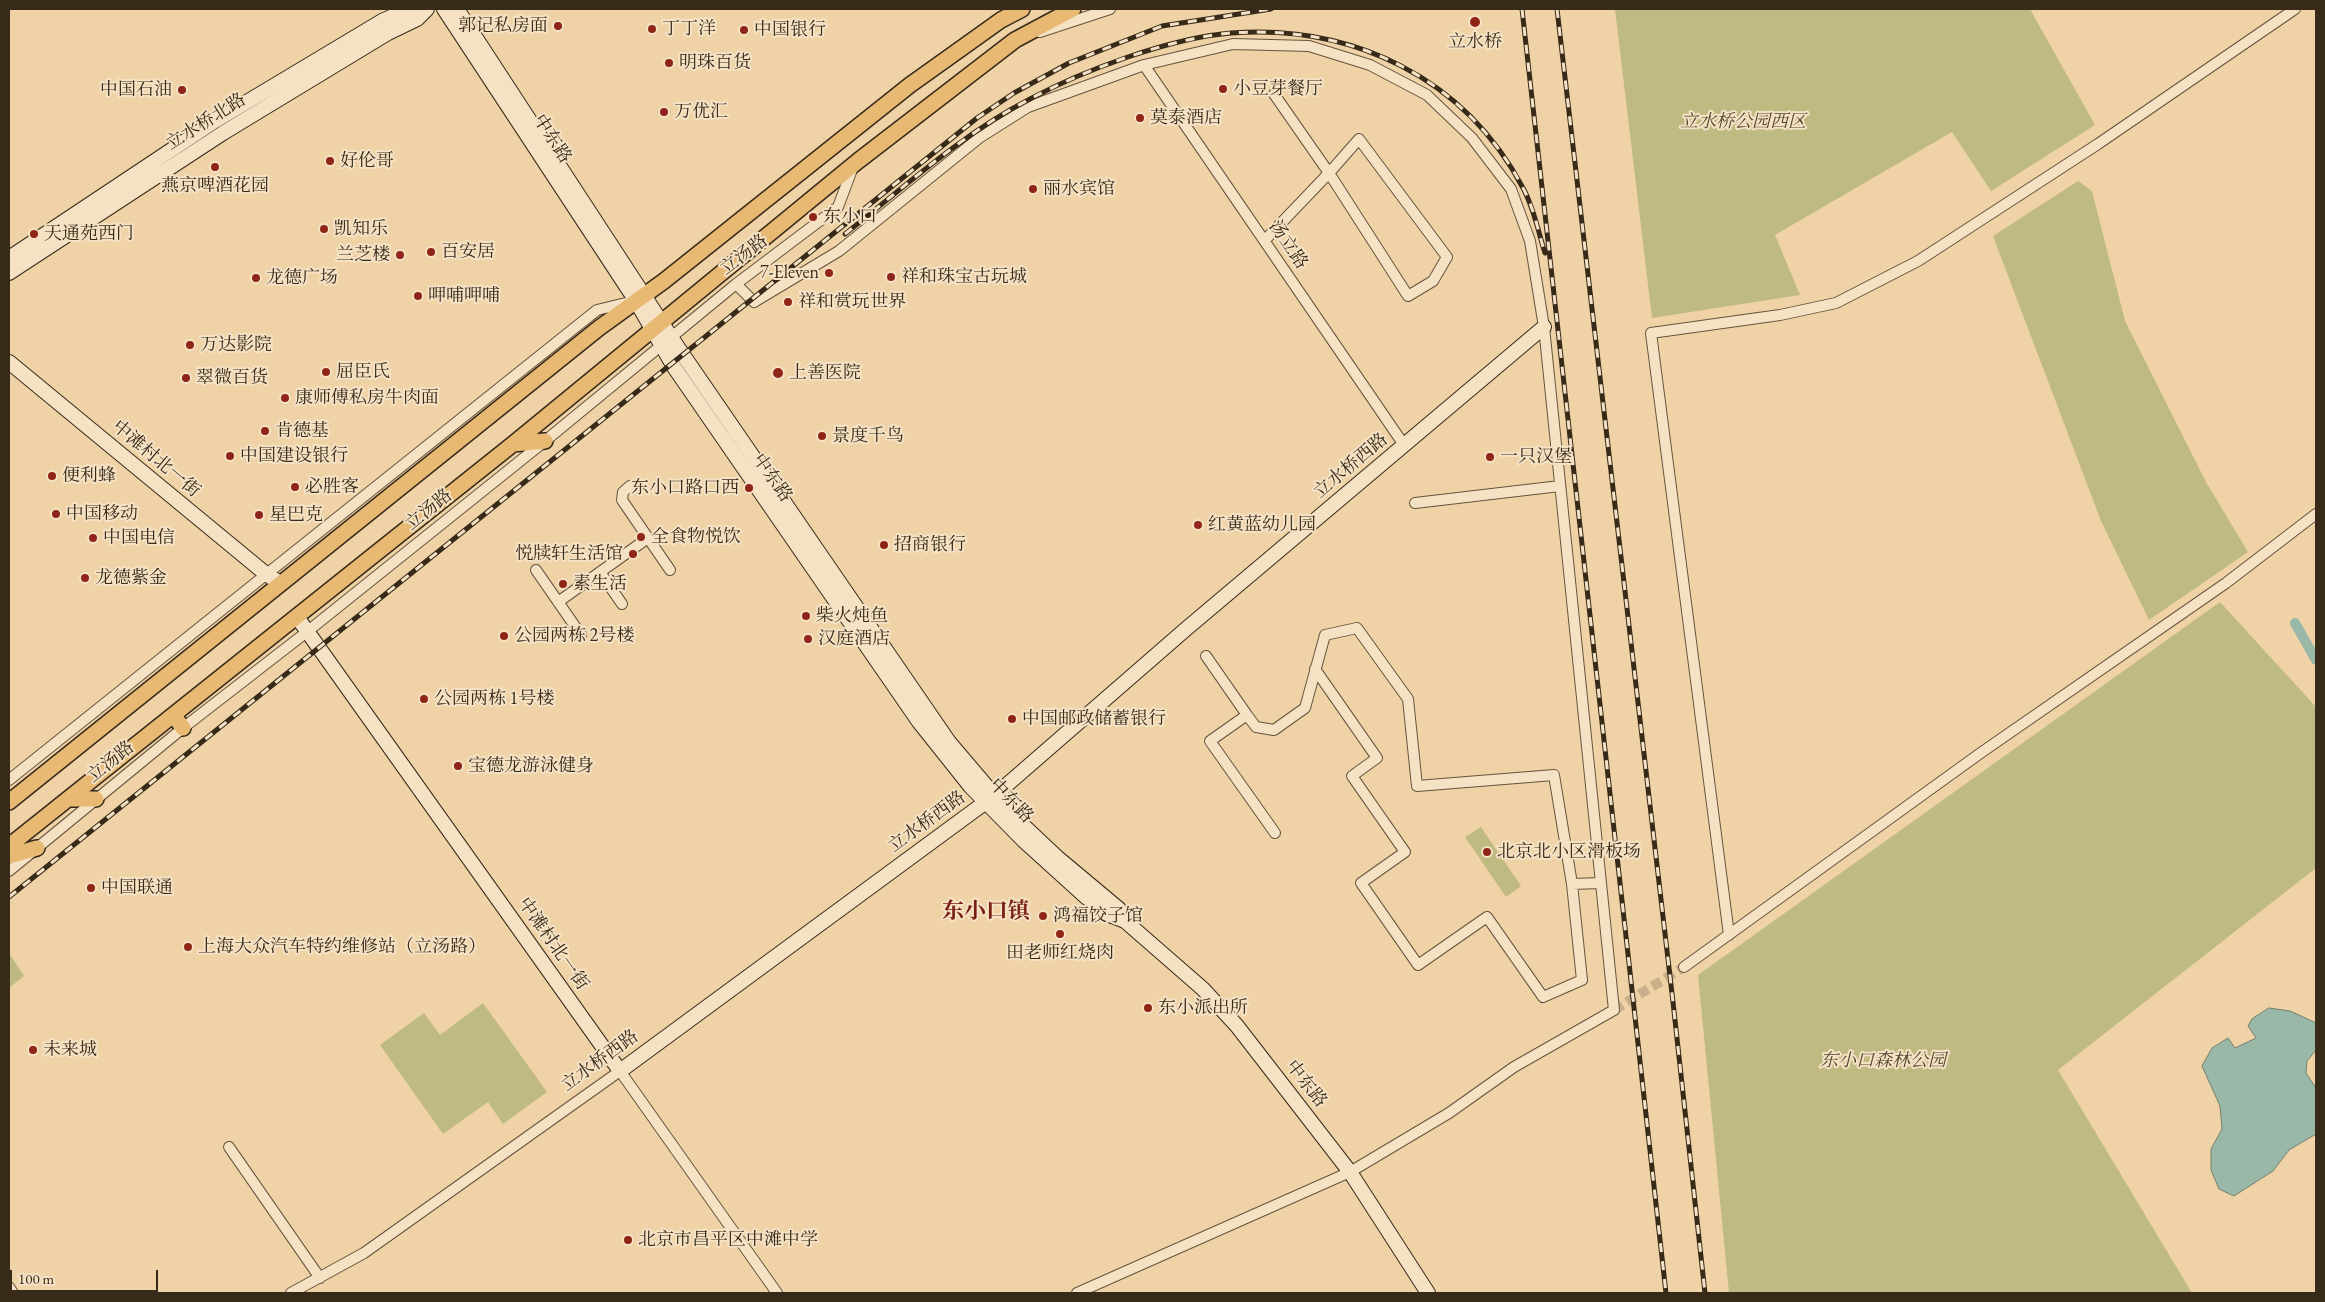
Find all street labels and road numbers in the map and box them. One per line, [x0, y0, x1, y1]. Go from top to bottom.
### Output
street label: 立水桥北路 [162, 89, 250, 155]
street label: 中东路 [528, 110, 576, 168]
street label: 汤立路 [1264, 217, 1312, 273]
street label: 立汤路 [716, 230, 772, 280]
street label: 中滩村北一街 [108, 416, 204, 502]
street label: 立水桥西路 [1310, 429, 1392, 503]
street label: 中东路 [748, 450, 796, 506]
street label: 立汤路 [401, 485, 457, 535]
street label: 立汤路 [83, 737, 139, 787]
street label: 中东路 [984, 774, 1038, 828]
street label: 立水桥西路 [884, 787, 970, 857]
street label: 中滩村北一街 [513, 894, 593, 994]
street label: 立水桥西路 [557, 1026, 643, 1096]
street label: 中东路 [1281, 1056, 1331, 1112]

